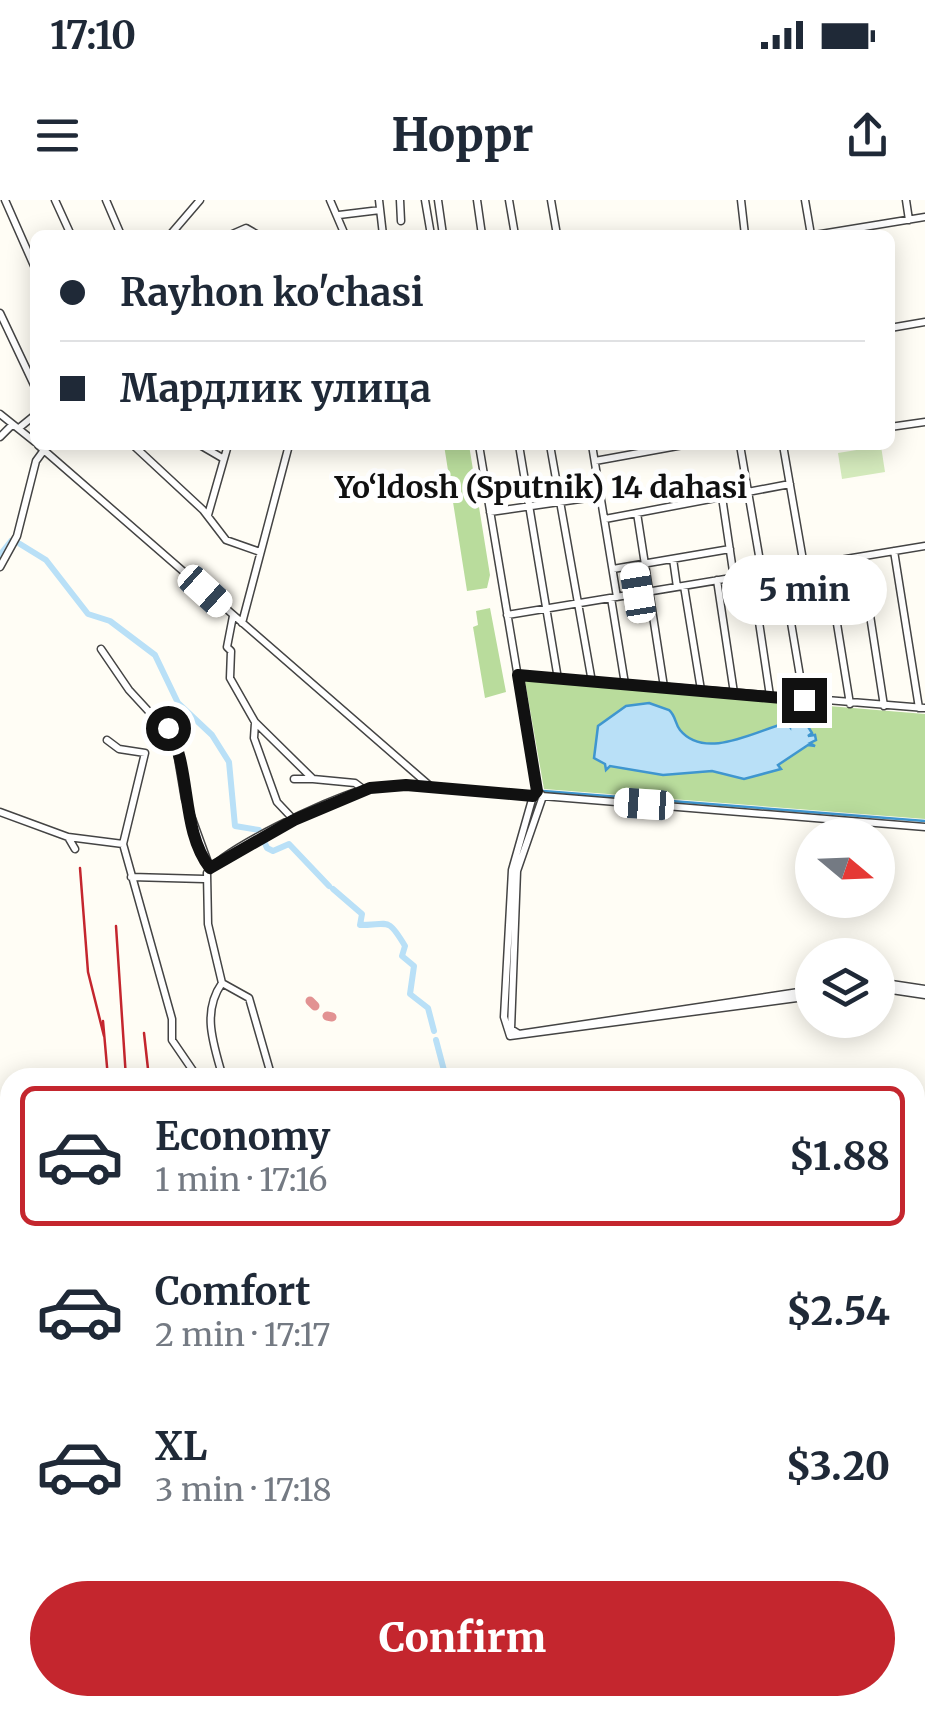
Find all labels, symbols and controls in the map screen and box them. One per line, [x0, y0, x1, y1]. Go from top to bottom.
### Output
text: 17:10 [50, 12, 136, 59]
text: Hoppr [392, 107, 533, 163]
icon: menu [30, 108, 85, 163]
icon: share [840, 108, 895, 163]
text: Rayhon ko'chasi [120, 269, 424, 316]
text: Мардлик улица [120, 365, 431, 412]
district label: Yo‘ldosh (Sputnik) 14 dahasi [334, 468, 747, 506]
callout: 5 min [722, 555, 886, 625]
car [173, 560, 237, 622]
car [618, 561, 658, 625]
text: 5 min [759, 570, 850, 610]
route end [782, 678, 827, 723]
route start [146, 706, 191, 751]
car [613, 787, 675, 821]
north arrow [795, 818, 895, 918]
map controls [795, 818, 895, 1038]
button: layers [795, 938, 895, 1038]
icon: car [35, 1111, 125, 1201]
text: Economy [155, 1113, 330, 1160]
text: $1.88 [789, 1133, 890, 1180]
text: 1 min · 17:16 [155, 1160, 328, 1200]
icon: car [35, 1266, 125, 1356]
text: Comfort [155, 1268, 311, 1315]
text: $2.54 [786, 1288, 890, 1335]
text: 2 min · 17:17 [155, 1315, 331, 1355]
icon: car [35, 1421, 125, 1511]
text: XL [155, 1423, 207, 1470]
text: $3.20 [786, 1443, 890, 1490]
text: 3 min · 17:18 [155, 1470, 332, 1510]
button: Confirm [30, 1581, 895, 1696]

